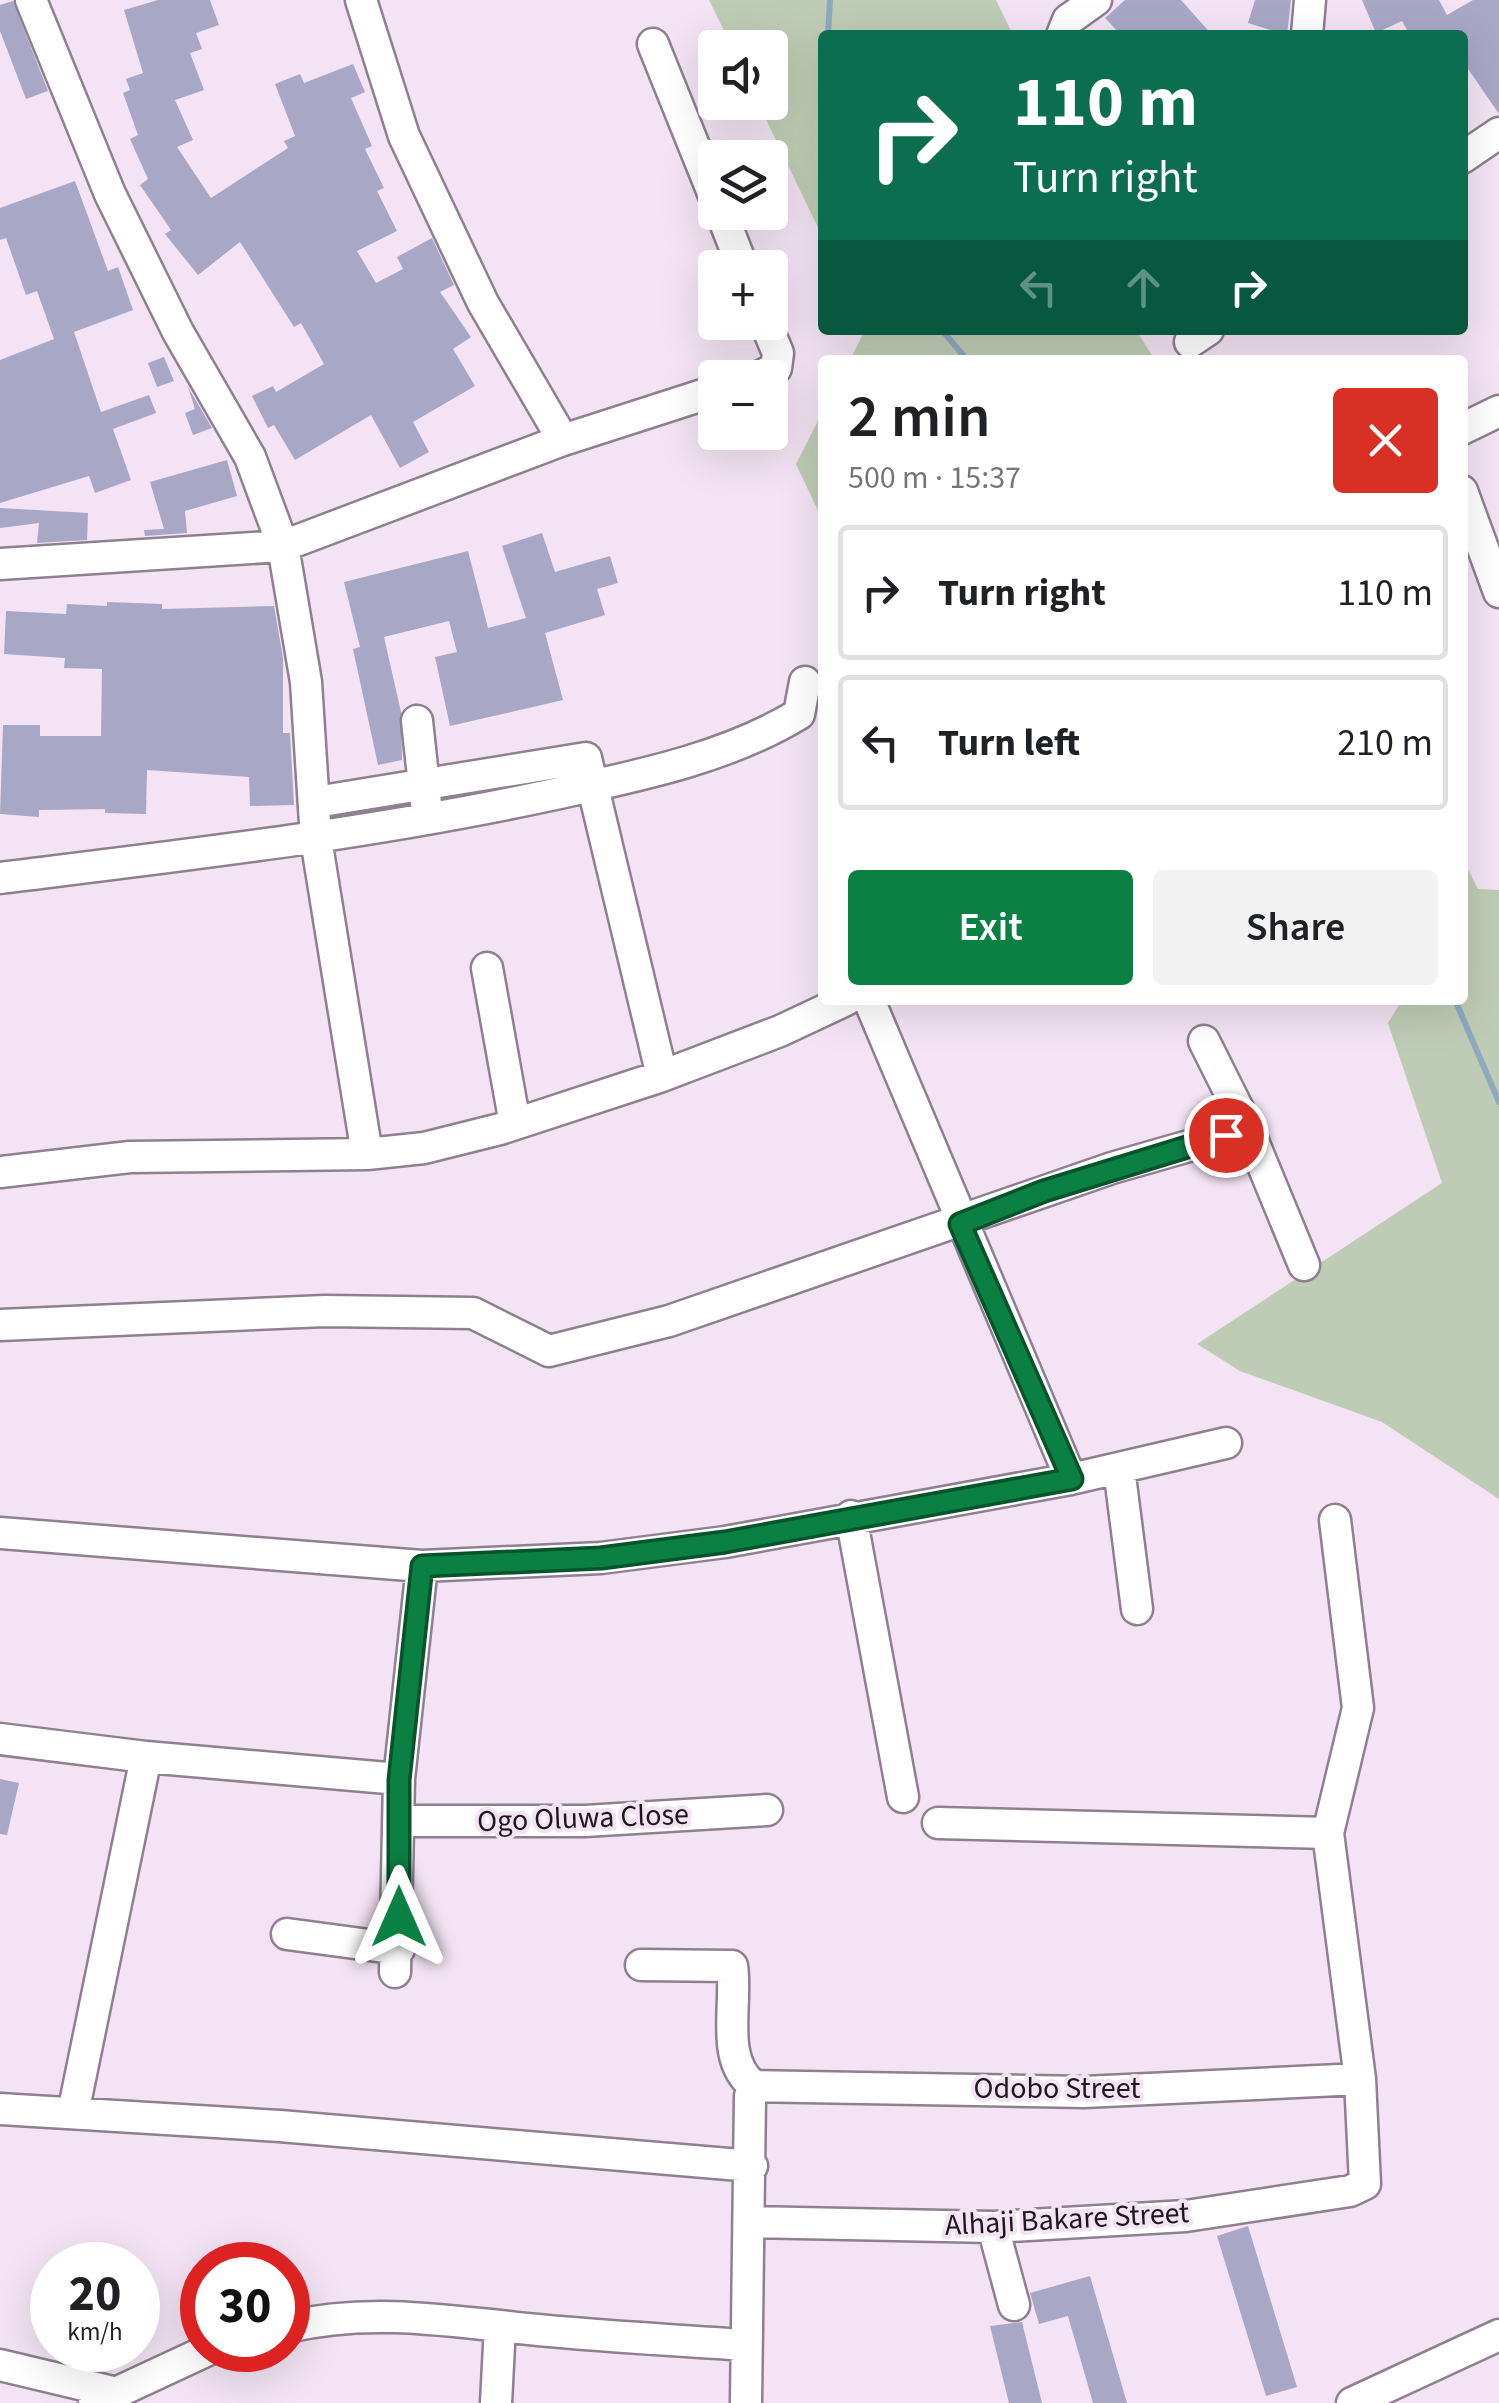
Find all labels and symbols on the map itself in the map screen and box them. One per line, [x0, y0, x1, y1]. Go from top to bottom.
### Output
pin [1184, 1093, 1269, 1178]
street label: Ogo Oluwa Close [477, 1793, 689, 1843]
position arrow [347, 1865, 451, 1969]
street label: Odobo Street [974, 2067, 1140, 2110]
street label: Alhaji Bakare Street [944, 2191, 1190, 2247]
speed limit sign: 30 [180, 2242, 310, 2372]

